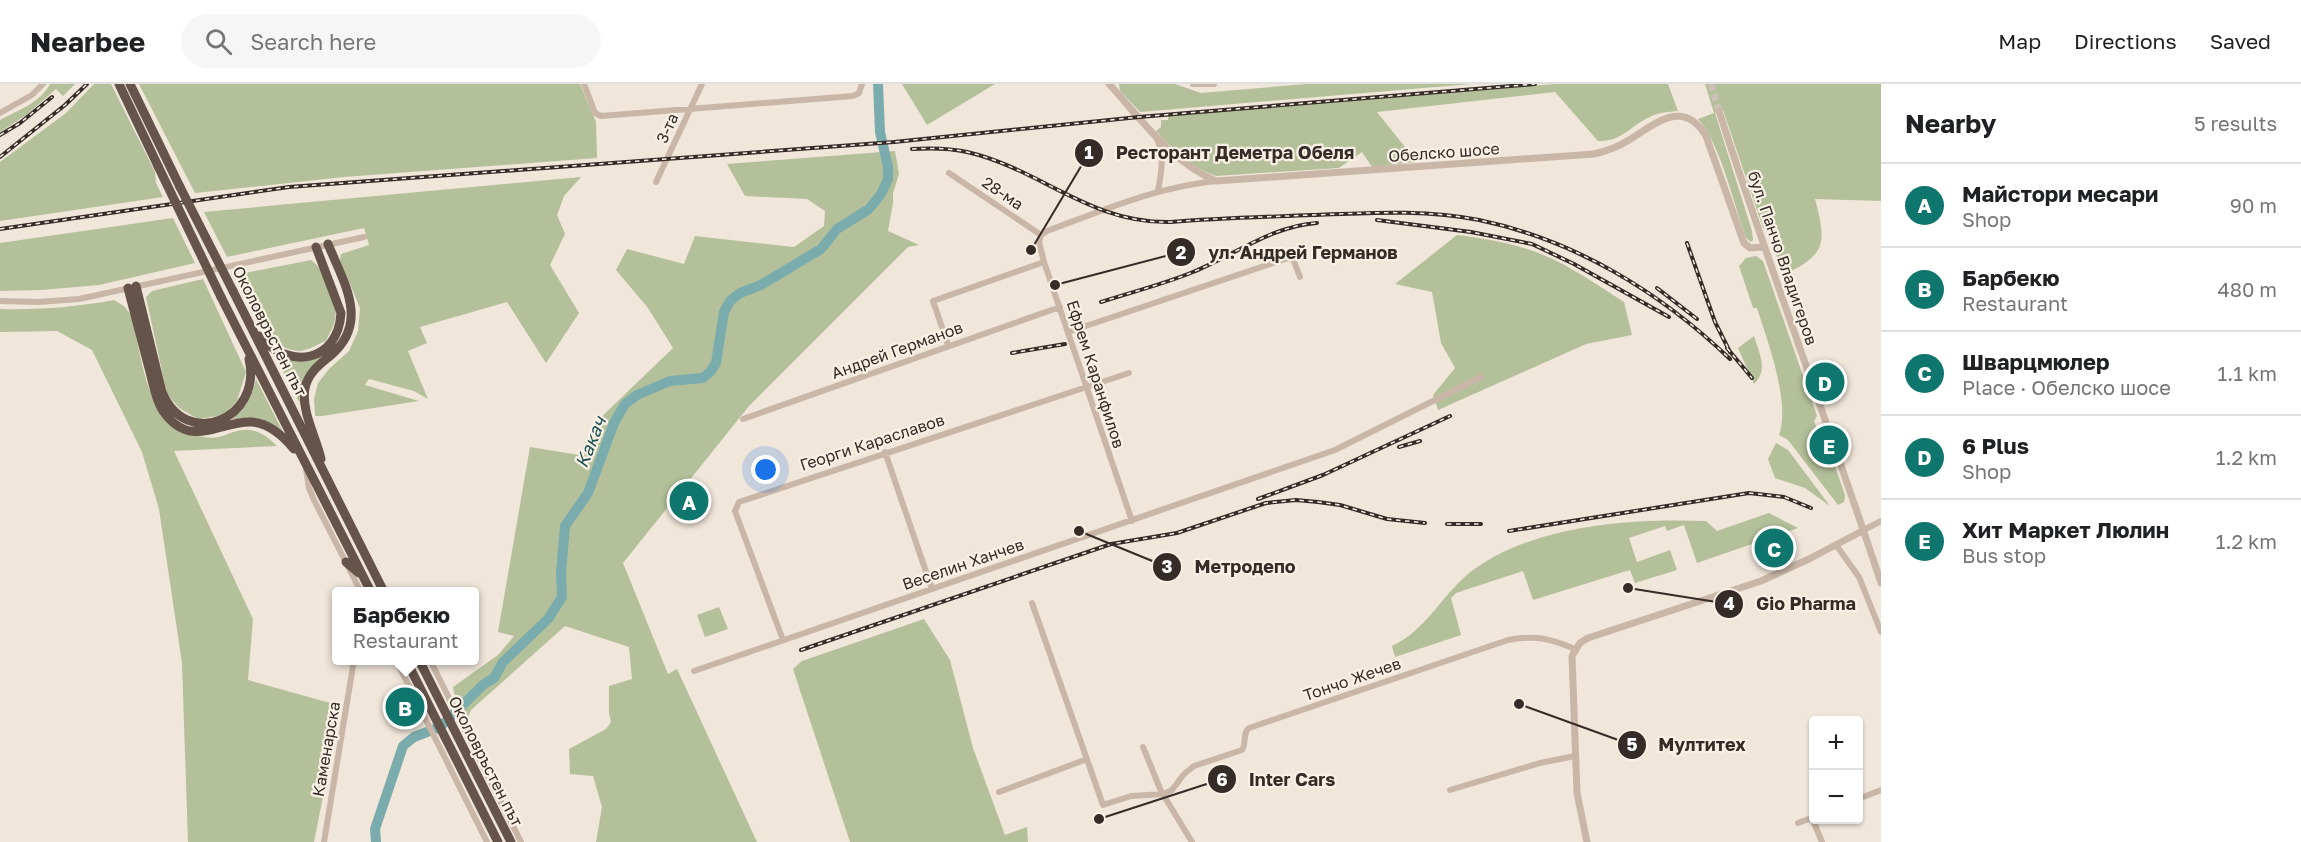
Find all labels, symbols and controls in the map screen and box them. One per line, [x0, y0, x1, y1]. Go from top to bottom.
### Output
search box [181, 14, 601, 68]
text: Nearbee [30, 25, 145, 58]
icon: search [202, 25, 235, 58]
text: Search here [250, 28, 376, 55]
text: Map [1998, 28, 2041, 54]
text: Directions [2074, 28, 2177, 54]
text: Saved [2210, 28, 2271, 54]
text: Nearby [1905, 108, 1996, 139]
street label: 3-та [651, 110, 683, 146]
text: 5 results [2194, 111, 2277, 135]
callout: Ресторант Деметра Обеля [1074, 135, 1366, 171]
street label: Обелско шосе [1388, 138, 1500, 166]
text: 1 [1084, 141, 1094, 163]
text: Ресторант Деметра Обеля [1116, 141, 1354, 163]
street label: бул. Панчо Владигеров [1744, 168, 1822, 348]
street label: 28-ма [978, 172, 1028, 214]
text: Майстори месари [1962, 180, 2158, 207]
text: A [1917, 193, 1932, 217]
text: 90 m [2230, 193, 2277, 217]
text: Shop [1962, 207, 2011, 231]
callout: ул. Андрей Германов [1166, 234, 1410, 270]
text: 2 [1176, 241, 1187, 263]
text: ул. Андрей Германов [1208, 241, 1398, 263]
street label: Околовръстен път [229, 263, 312, 400]
text: Барбекю [1962, 264, 2060, 291]
text: B [1917, 277, 1932, 301]
text: 480 m [2218, 277, 2277, 301]
text: Restaurant [1962, 291, 2068, 315]
street label: Ефрем Каранфилов [1063, 297, 1129, 451]
street label: Андрей Германов [829, 317, 965, 383]
text: Шварцмюлер [1962, 348, 2109, 375]
pin: D [1806, 360, 1844, 404]
text: C [1917, 361, 1932, 385]
text: 1.1 km [2218, 361, 2277, 385]
text: Place · Обелско шосе [1962, 375, 2171, 399]
street label: Георги Караславов [797, 409, 947, 475]
water label: Какач [570, 412, 610, 471]
pin: E [1810, 422, 1848, 468]
text: 6 Plus [1962, 432, 2029, 459]
text: D [1917, 445, 1932, 469]
text: 1.2 km [2216, 445, 2277, 469]
your location [751, 455, 780, 484]
text: Shop [1962, 459, 2011, 483]
pin: A [670, 478, 708, 524]
text: Хит Маркет Люлин [1962, 516, 2169, 543]
pin: C [1754, 526, 1794, 570]
text: E [1918, 529, 1931, 553]
text: 1.2 km [2216, 529, 2277, 553]
street label: Веселин Ханчев [900, 534, 1026, 594]
text: Bus stop [1962, 543, 2046, 567]
callout: Метродепо [1152, 549, 1307, 585]
text: 3 [1162, 555, 1173, 577]
text: Метродепо [1195, 555, 1296, 577]
callout: Gio Pharma [1714, 586, 1868, 622]
popup [332, 587, 479, 665]
text: 4 [1723, 592, 1735, 614]
text: Gio Pharma [1756, 592, 1856, 614]
text: Барбекю [353, 601, 450, 628]
text: Restaurant [353, 628, 459, 652]
street label: Тончо Жечев [1301, 653, 1403, 705]
pin: B [386, 684, 424, 730]
street label: Околовръстен път [445, 693, 528, 830]
street label: Каменарска [308, 700, 344, 798]
map controls [1809, 716, 1863, 824]
button: + [1809, 716, 1863, 770]
callout: Мултитех [1617, 727, 1758, 763]
text: 5 [1627, 733, 1638, 755]
text: Мултитех [1658, 733, 1746, 755]
callout: Inter Cars [1207, 761, 1347, 797]
text: 6 [1216, 768, 1228, 790]
text: Inter Cars [1249, 768, 1335, 790]
button: − [1809, 770, 1863, 824]

